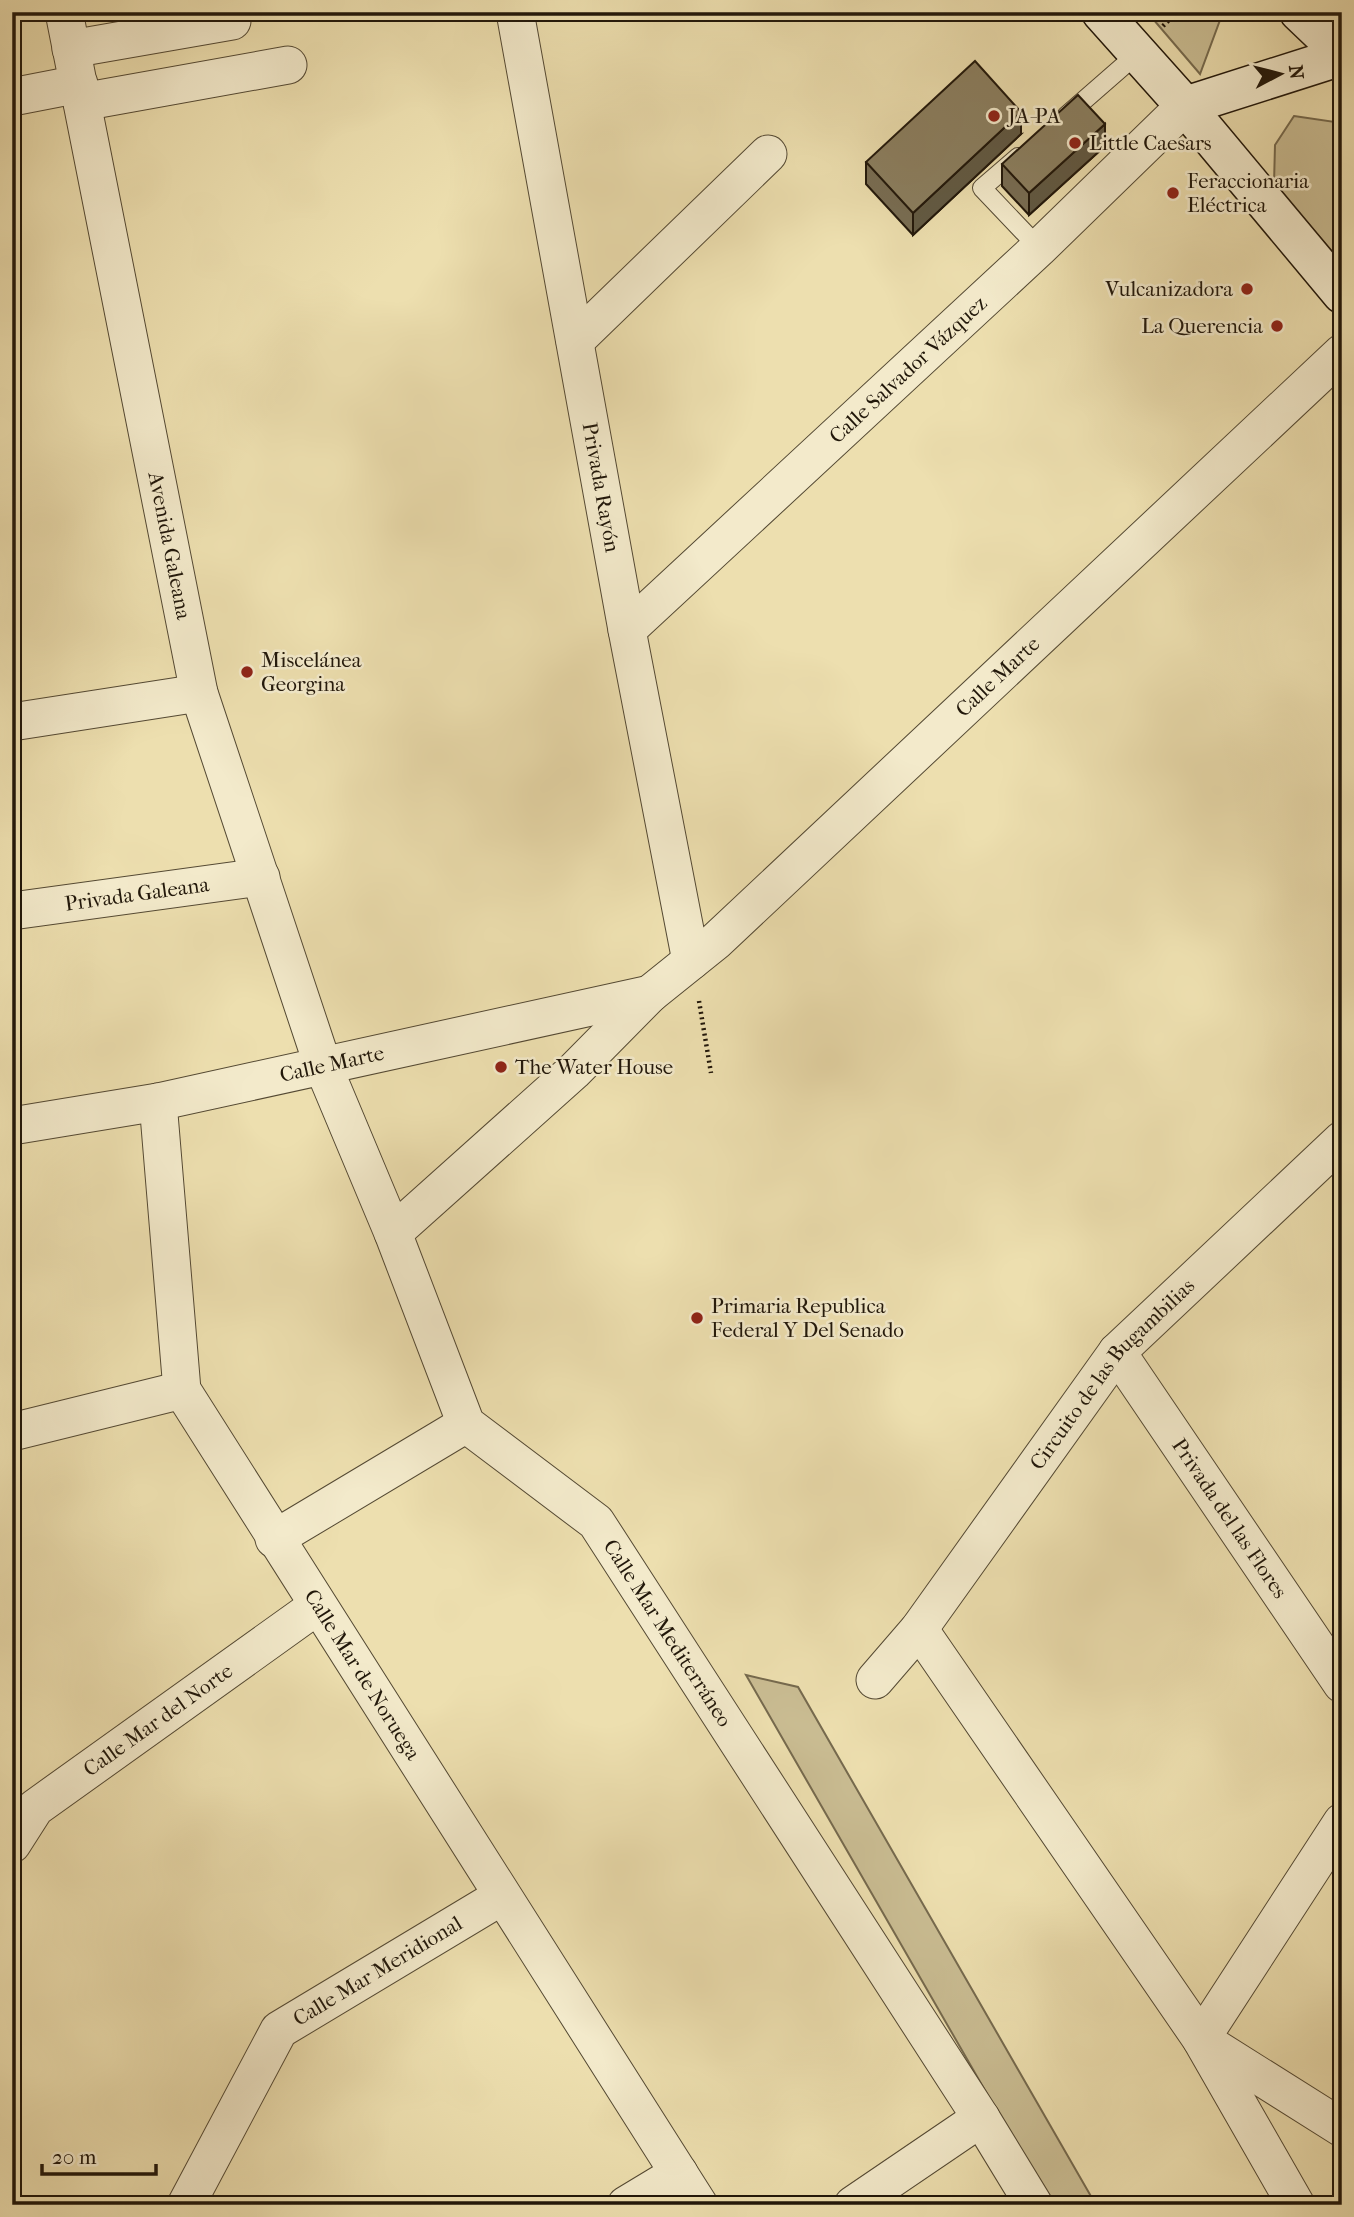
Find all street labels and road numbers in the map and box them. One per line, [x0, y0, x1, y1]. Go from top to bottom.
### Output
street label: Calle Salvador Vázquez [824, 291, 991, 448]
street label: Privada Rayón [578, 420, 625, 554]
street label: Avenida Galeana [143, 469, 196, 622]
street label: Calle Marte [951, 631, 1044, 722]
street label: Privada Galeana [63, 872, 211, 916]
street label: Calle Marte [277, 1041, 386, 1087]
street label: Circuito de las Bugambilias [1025, 1273, 1200, 1474]
street label: Privada del las Flores [1167, 1434, 1292, 1603]
street label: Calle Mar Mediterráneo [599, 1535, 737, 1731]
street label: Calle Mar de Noruega [300, 1585, 426, 1764]
street label: Calle Mar del Norte [79, 1658, 237, 1781]
street label: Calle Mar Meridional [289, 1911, 466, 2031]

